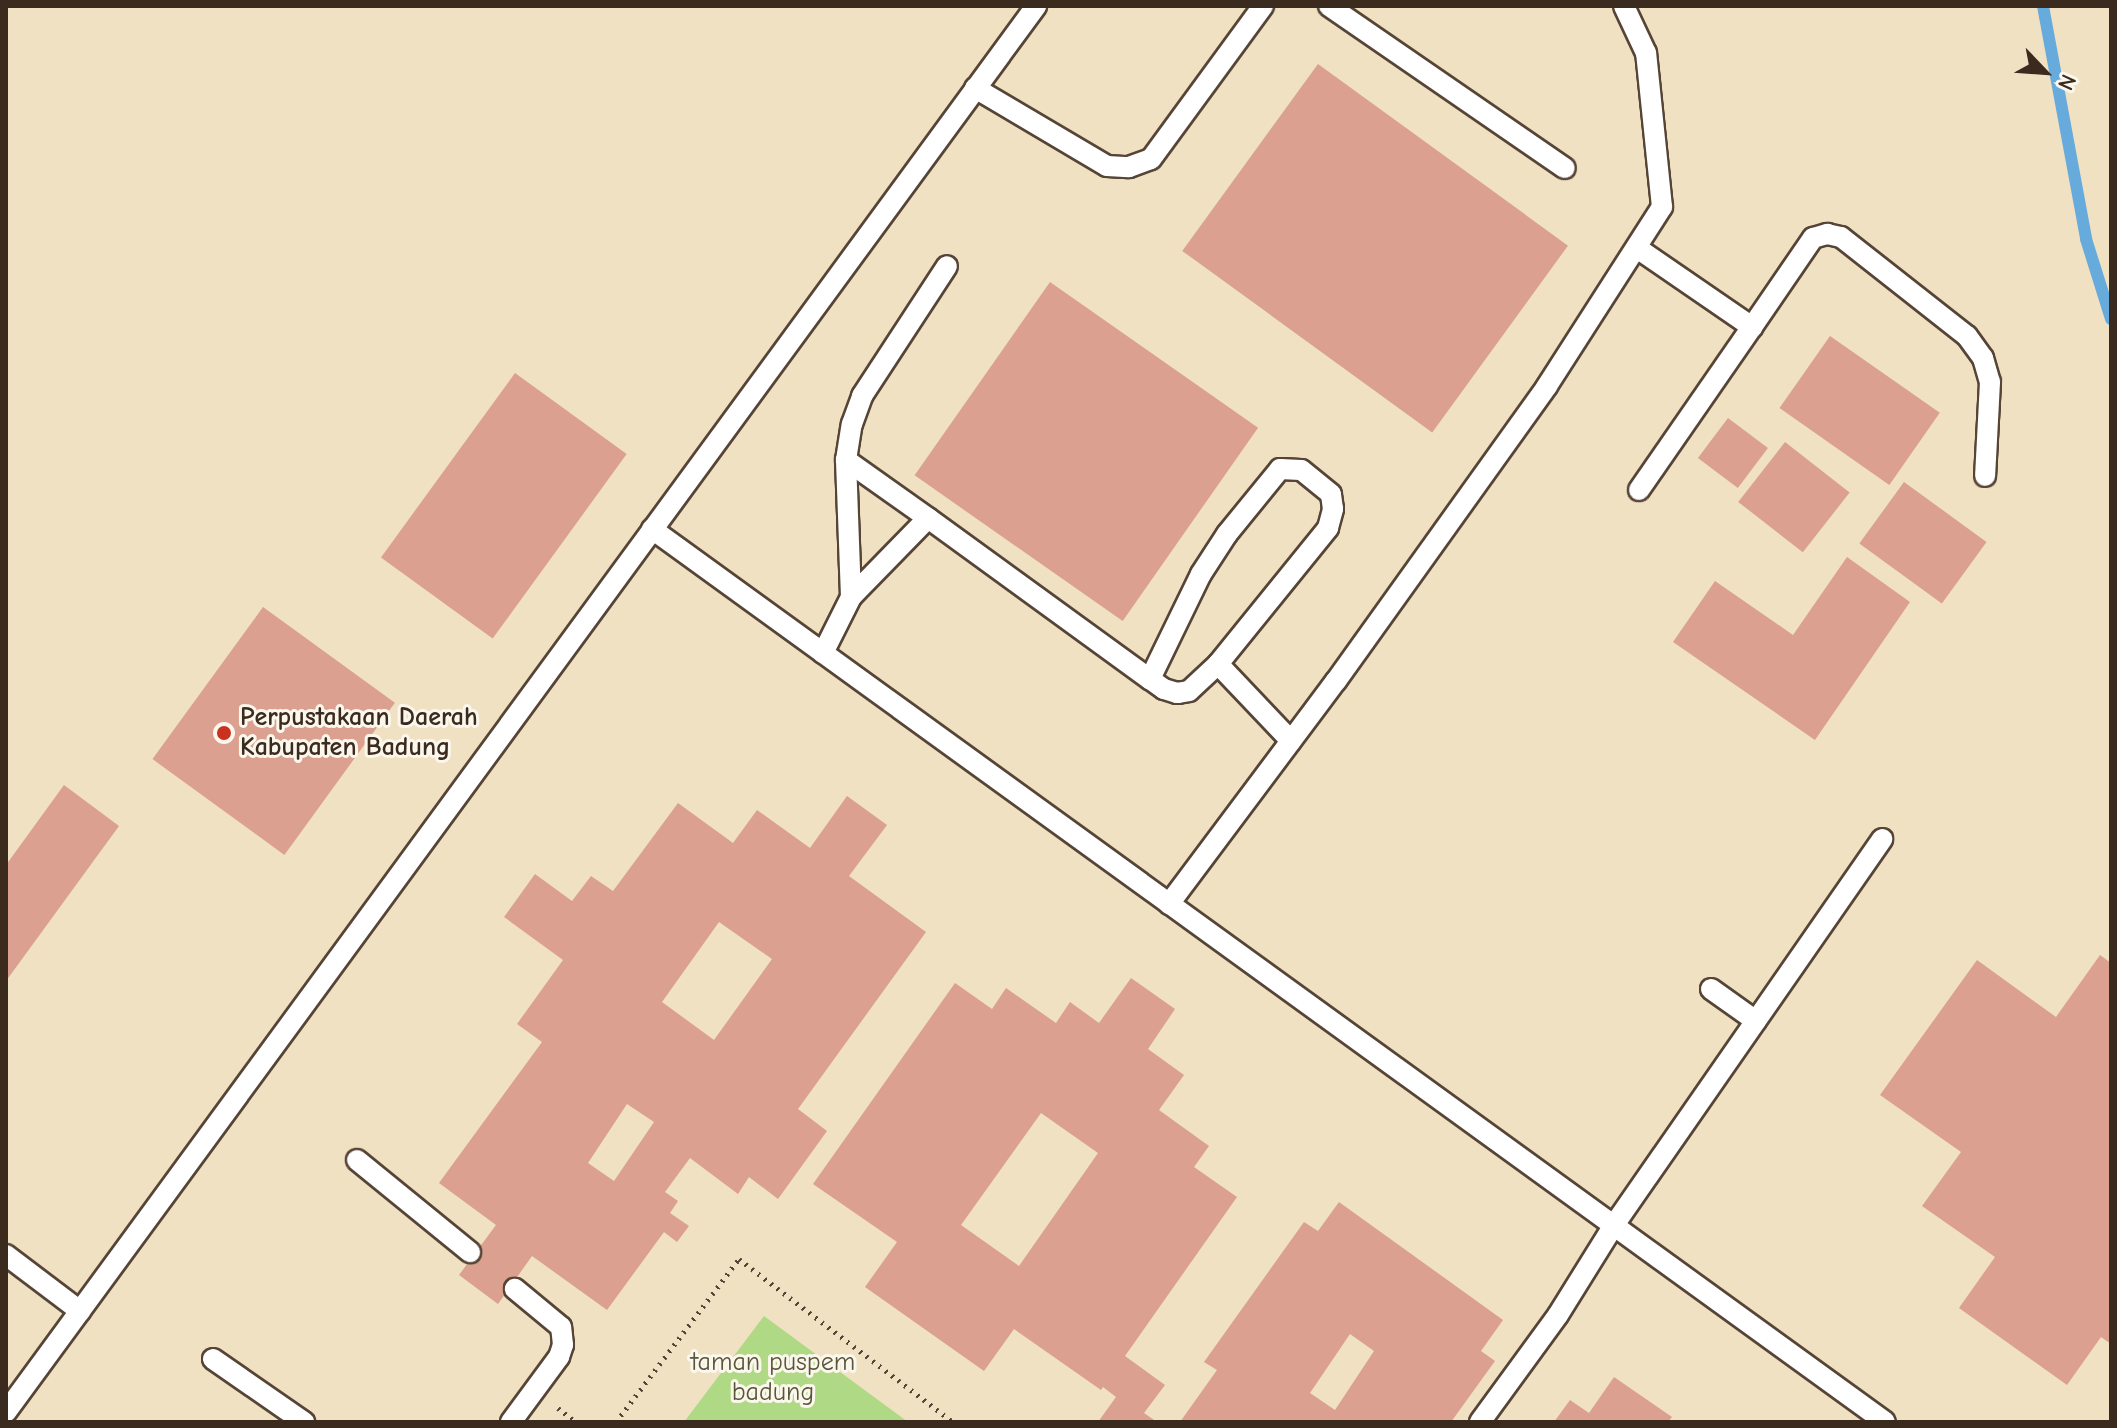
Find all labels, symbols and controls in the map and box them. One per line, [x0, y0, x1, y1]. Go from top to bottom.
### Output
north arrow [2005, 32, 2085, 112]
text: N [2052, 70, 2082, 94]
place label: Perpustakaan Daerah Kabupaten Badung [240, 702, 478, 764]
marker: Perpustakaan Daerah Kabupaten Badung [215, 724, 233, 742]
park label: taman puspem badung [691, 1347, 855, 1408]

